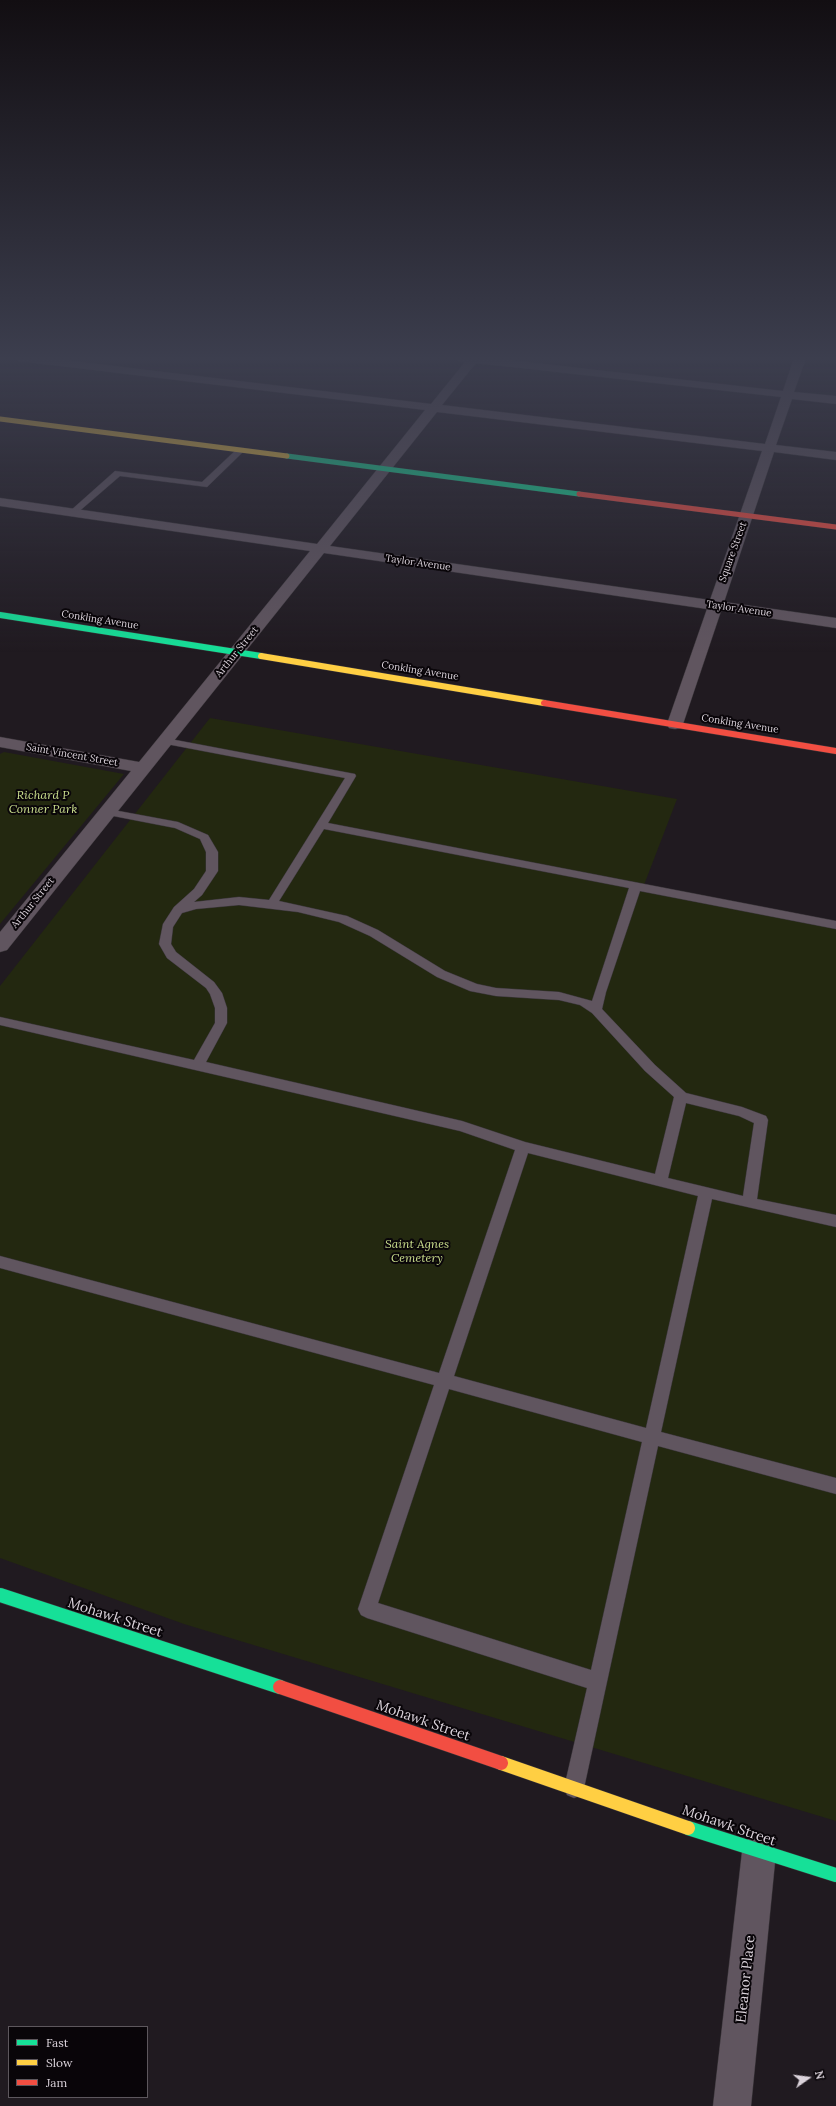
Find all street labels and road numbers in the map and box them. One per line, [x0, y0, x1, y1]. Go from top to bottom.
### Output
street label: Square Street [717, 520, 749, 584]
street label: Taylor Avenue [385, 552, 451, 574]
street label: Taylor Avenue [706, 598, 772, 620]
street label: Conkling Avenue [61, 608, 139, 632]
street label: Arthur Street [213, 624, 261, 680]
street label: Conkling Avenue [381, 659, 459, 683]
street label: Conkling Avenue [701, 712, 779, 736]
street label: Saint Vincent Street [25, 741, 119, 769]
street label: Arthur Street [9, 875, 57, 931]
street label: Mohawk Street [66, 1595, 164, 1641]
street label: Mohawk Street [374, 1697, 472, 1745]
street label: Mohawk Street [680, 1802, 778, 1850]
street label: Eleanor Place [733, 1934, 759, 2024]

